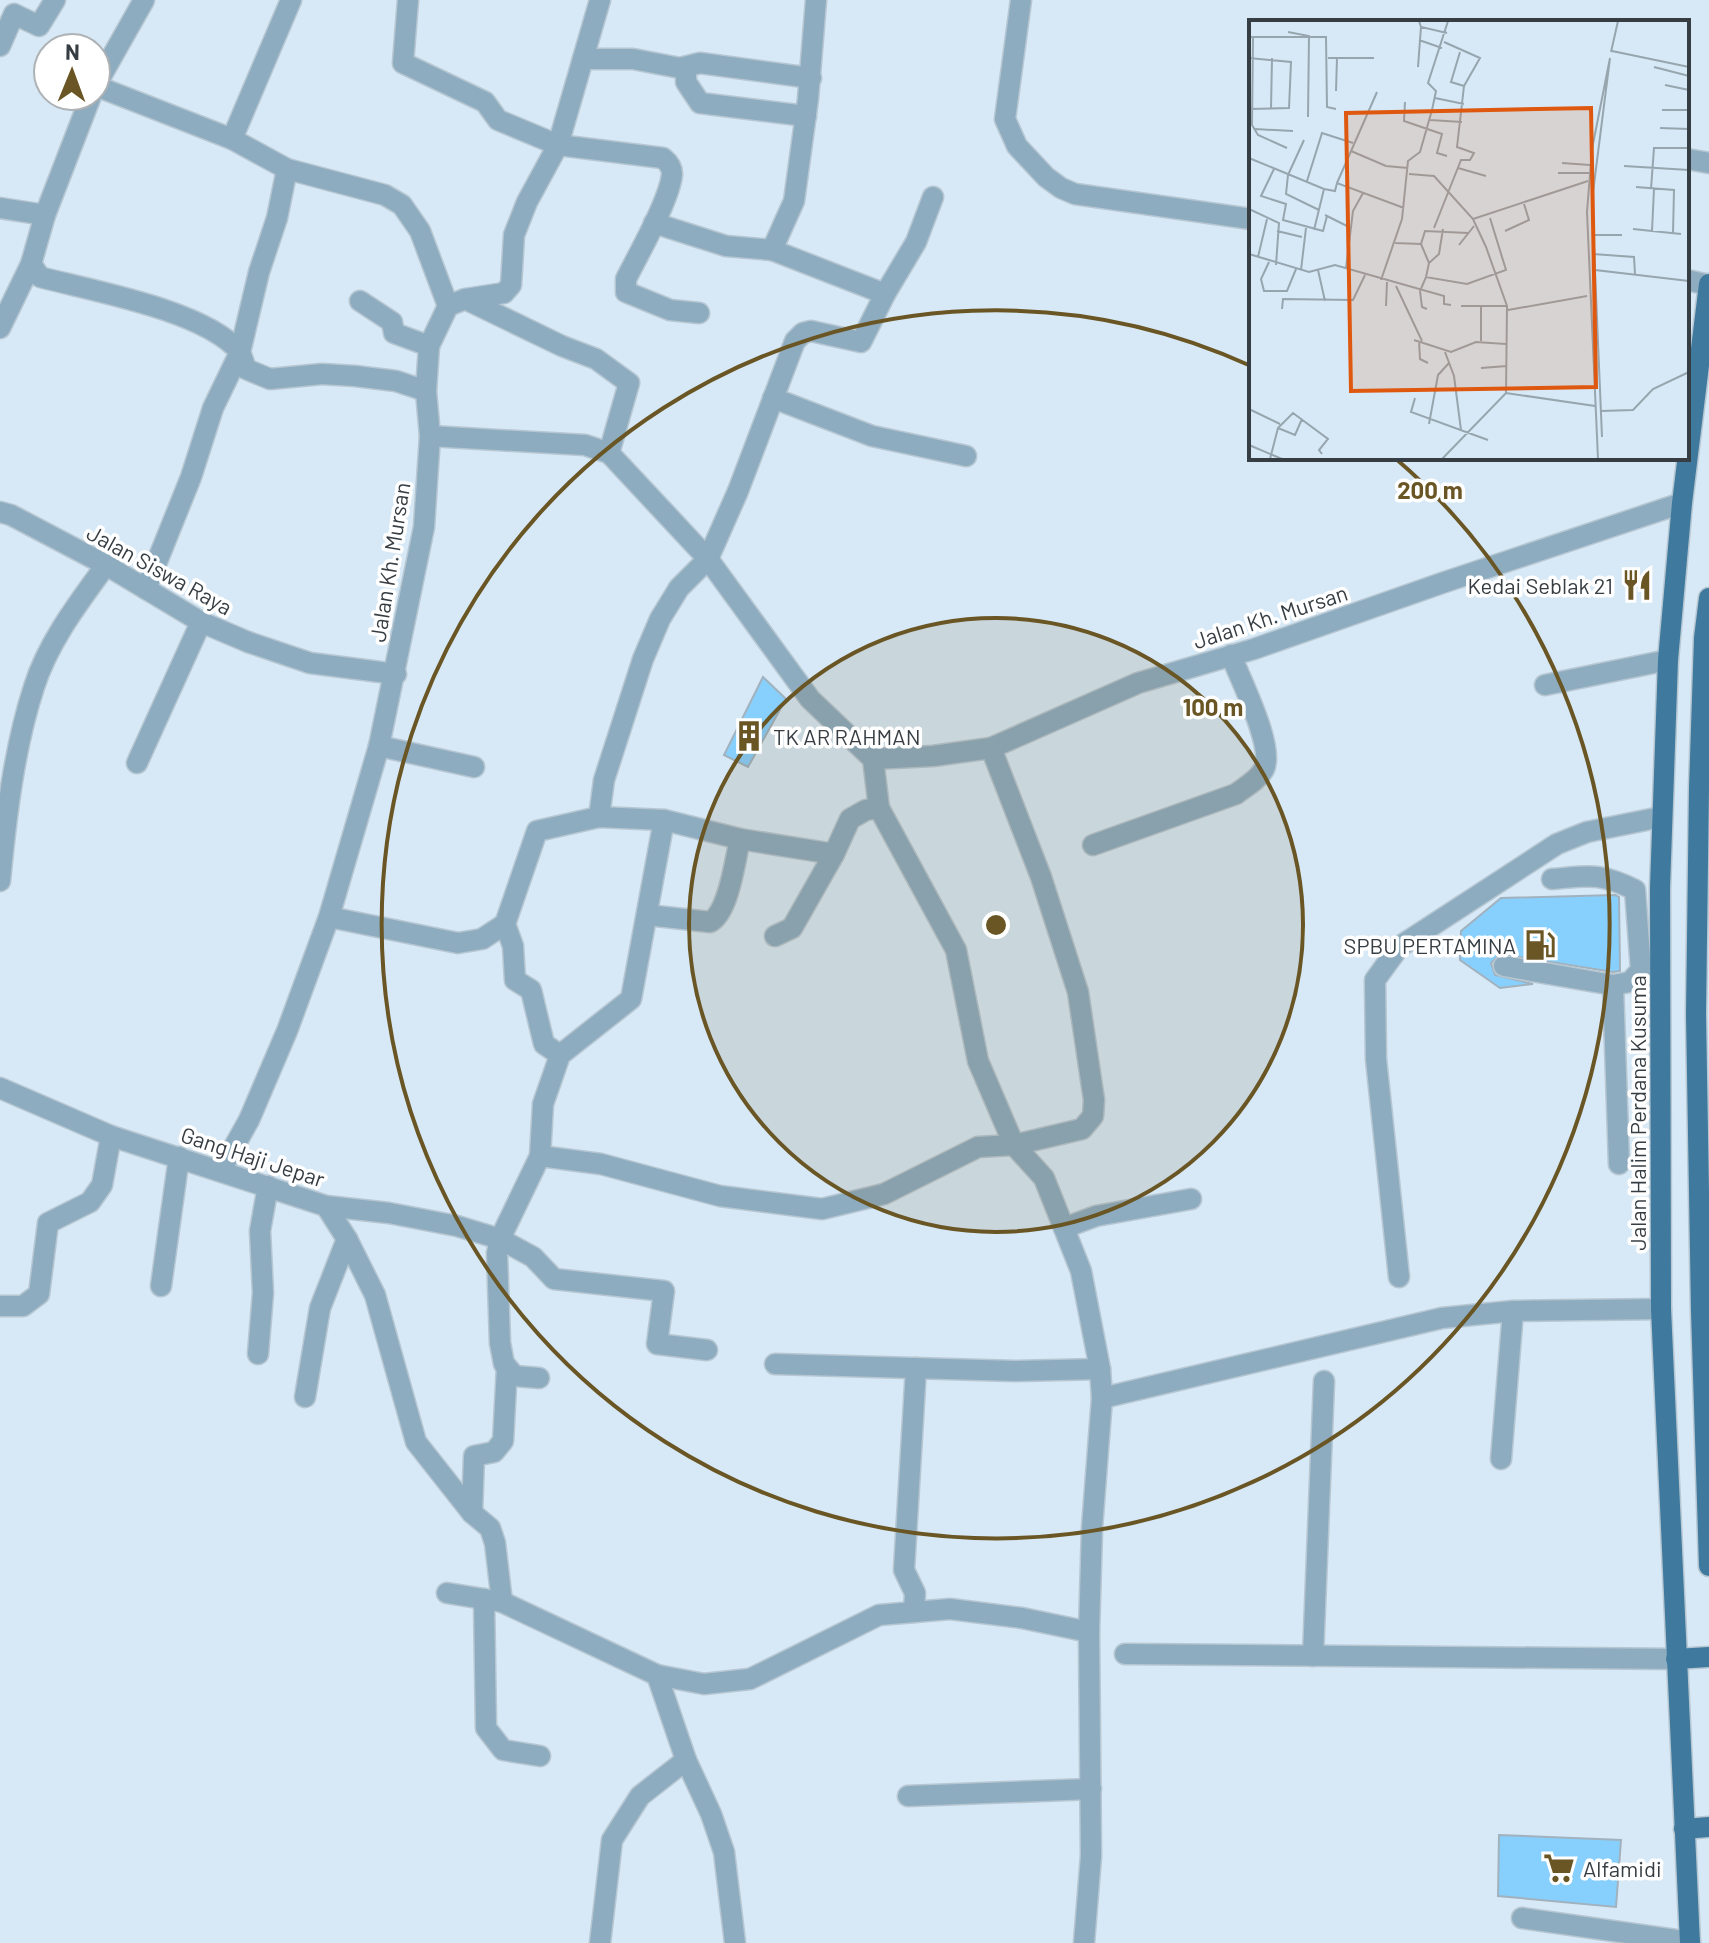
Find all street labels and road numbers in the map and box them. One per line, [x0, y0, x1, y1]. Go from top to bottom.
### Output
street label: Jalan Kh. Mursan [364, 480, 414, 644]
street label: Jalan Siswa Raya [83, 518, 237, 620]
street label: Jalan Kh. Mursan [1189, 579, 1351, 653]
street label: Jalan Halim Perdana Kusuma [1624, 975, 1650, 1251]
street label: Gang Haji Jepar [178, 1121, 328, 1191]

